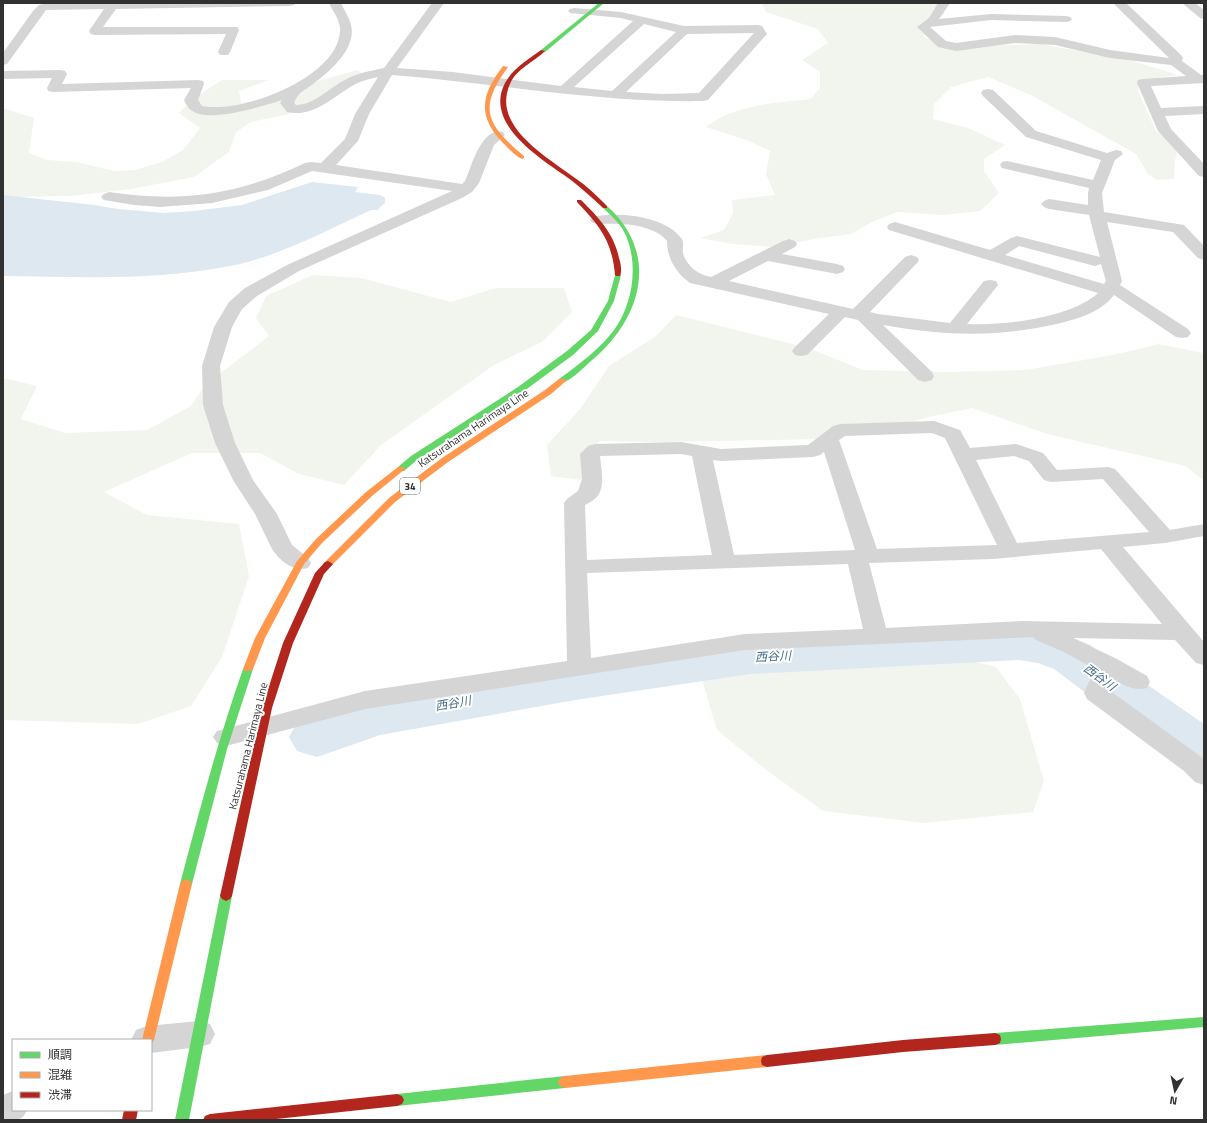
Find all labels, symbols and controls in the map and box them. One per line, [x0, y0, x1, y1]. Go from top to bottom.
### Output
street label: Katsurahama Harimaya Line [414, 385, 532, 471]
road number: 34 [400, 478, 420, 494]
water label: 西谷川 [755, 645, 793, 666]
water label: 西谷川 [1080, 659, 1122, 696]
street label: Katsurahama Harimaya Line [224, 680, 272, 811]
water label: 西谷川 [434, 690, 474, 715]
legend [12, 1039, 152, 1111]
text: 順調 [48, 1045, 72, 1064]
text: 混雑 [48, 1065, 72, 1084]
north arrow [1155, 1071, 1195, 1111]
text: 渋滞 [48, 1085, 72, 1104]
text: N [1168, 1092, 1178, 1109]

